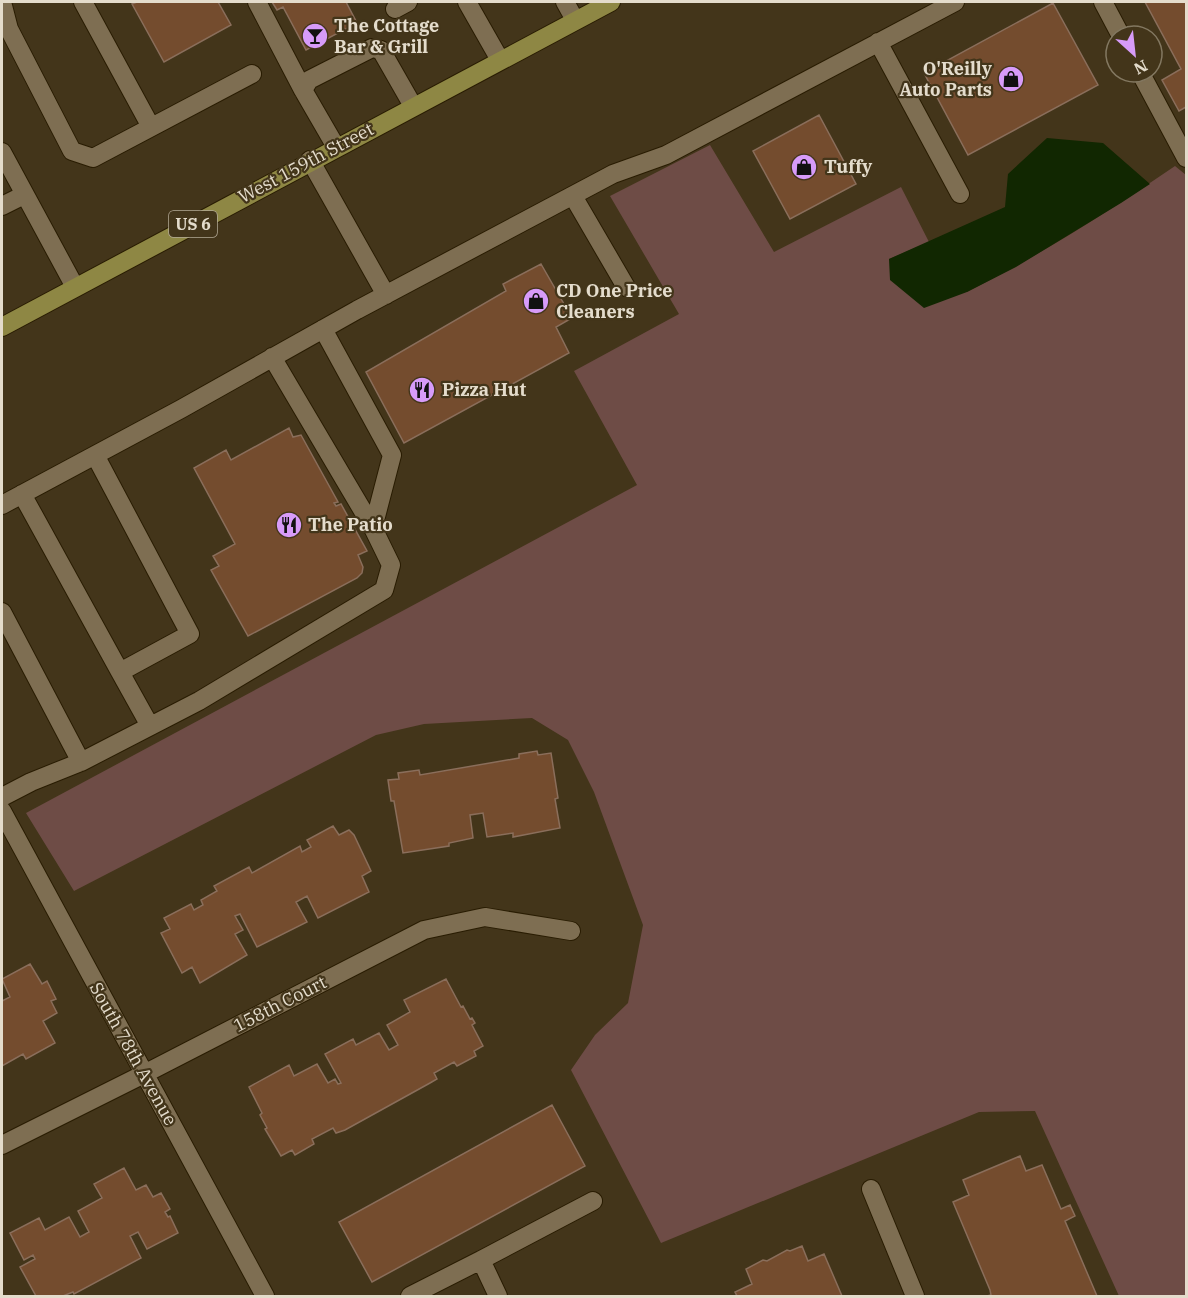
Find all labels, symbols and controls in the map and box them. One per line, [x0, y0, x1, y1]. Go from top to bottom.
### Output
place label: The Cottage Bar & Grill [334, 14, 439, 58]
bar icon: The Cottage Bar & Grill [300, 21, 330, 51]
north arrow [1104, 24, 1164, 84]
text: N [1131, 56, 1151, 79]
place label: O'Reilly Auto Parts [899, 57, 993, 101]
shop icon: O'Reilly Auto Parts [996, 64, 1026, 94]
street label: West 159th Street [234, 117, 377, 208]
shop icon: Tuffy [789, 152, 819, 182]
place label: Tuffy [824, 155, 873, 178]
road number: US 6 [169, 211, 217, 237]
place label: CD One Price Cleaners [556, 279, 672, 323]
shop icon: CD One Price Cleaners [521, 286, 551, 316]
restaurant icon: Pizza Hut [407, 375, 437, 405]
place label: Pizza Hut [442, 378, 527, 401]
restaurant icon: The Patio [274, 510, 304, 540]
place label: The Patio [308, 513, 393, 536]
street label: 158th Court [229, 970, 330, 1037]
street label: South 78th Avenue [85, 978, 182, 1129]

